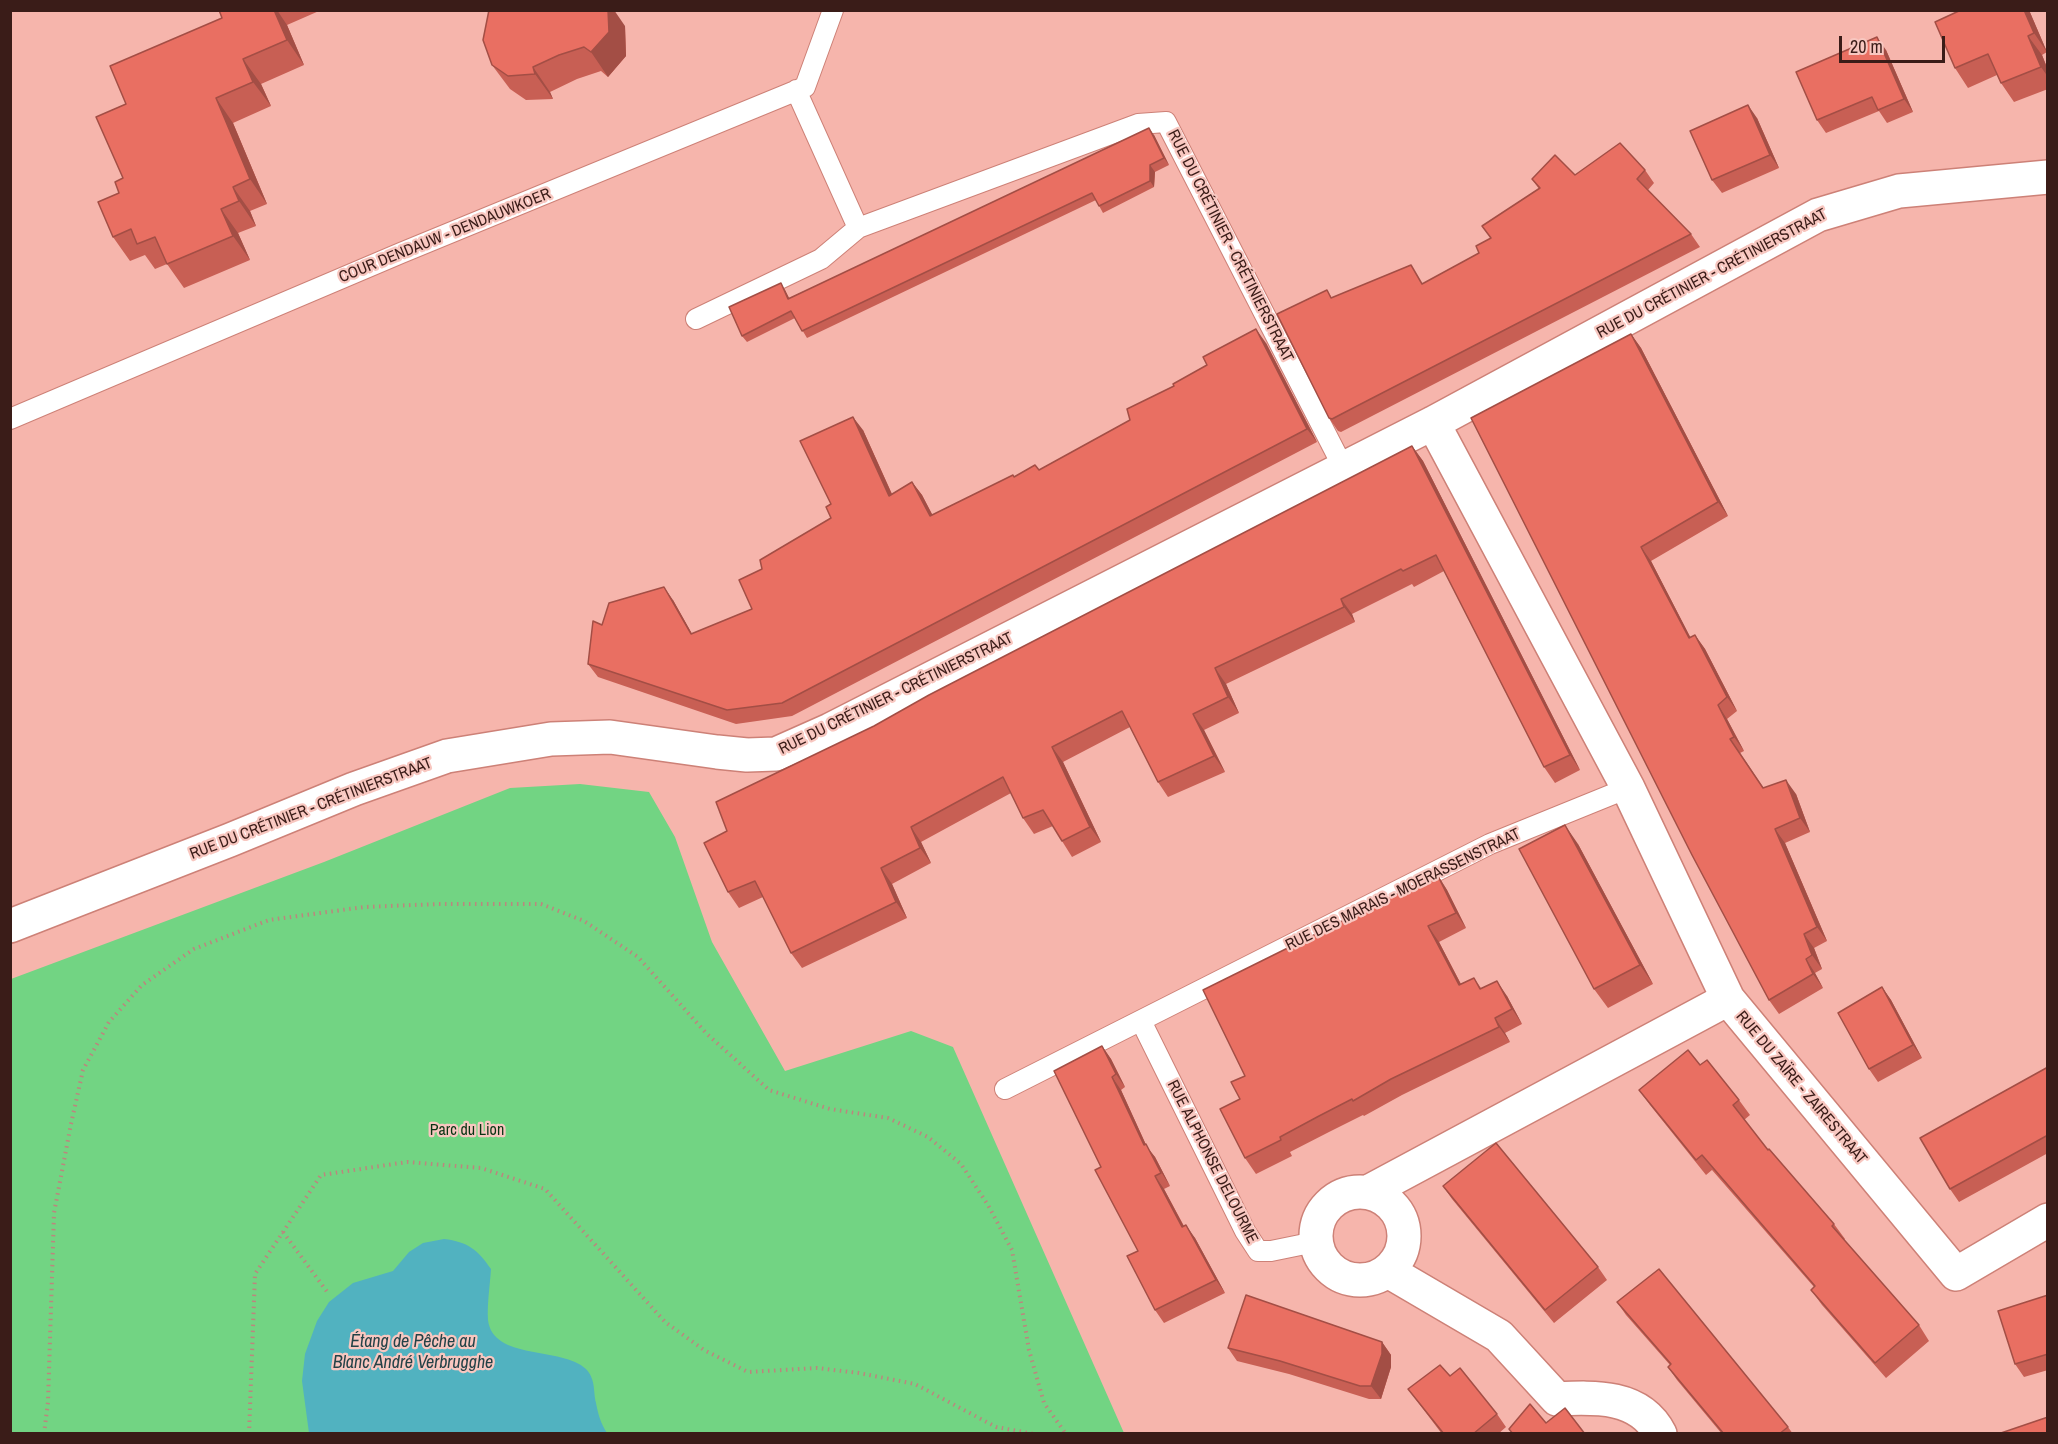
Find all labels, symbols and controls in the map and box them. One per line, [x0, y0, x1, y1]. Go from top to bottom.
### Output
scale bar [1842, 24, 1948, 62]
text: 20 m [1850, 34, 1883, 59]
street label: RUE DU CRÉTINIER - CRÉTINIERSTRAAT [1163, 127, 1297, 365]
street label: COUR DENDAUW - DENDAUWKOER [336, 185, 554, 287]
street label: RUE DU CRÉTINIER - CRÉTINIERSTRAAT [1594, 205, 1830, 343]
street label: RUE DU CRÉTINIER - CRÉTINIERSTRAAT [776, 629, 1016, 759]
street label: RUE DU CRÉTINIER - CRÉTINIERSTRAAT [187, 754, 435, 864]
street label: RUE DES MARAIS - MOERASSENSTRAAT [1283, 825, 1523, 955]
street label: RUE DU ZAÏRE - ZAIRESTRAAT [1731, 1008, 1871, 1168]
street label: RUE ALPHONSE DELOURME [1162, 1077, 1262, 1247]
park label: Parc du Lion [430, 1121, 504, 1141]
water label: Étang de Pêche au Blanc André Verbrugghe [333, 1331, 493, 1374]

